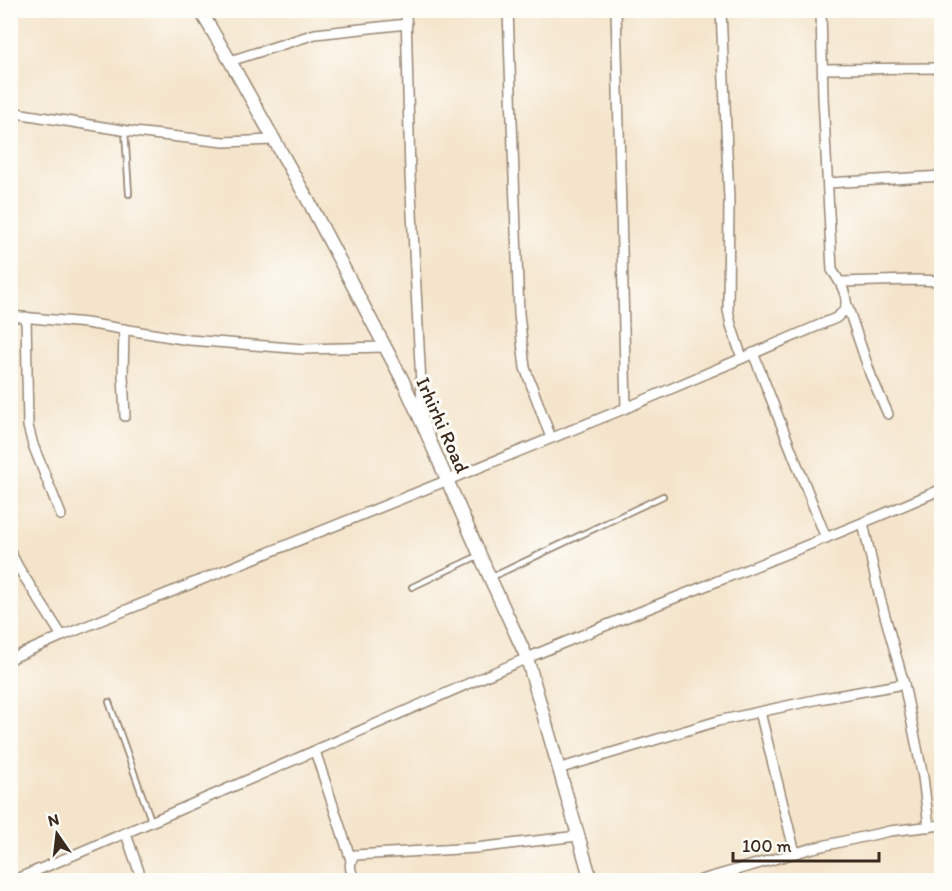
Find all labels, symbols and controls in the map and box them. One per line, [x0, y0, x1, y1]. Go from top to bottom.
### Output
street label: Irhirhi Road [411, 373, 475, 477]
north arrow [27, 804, 87, 864]
text: N [46, 809, 61, 830]
scale bar [733, 825, 878, 863]
text: 100 m [742, 835, 792, 857]

